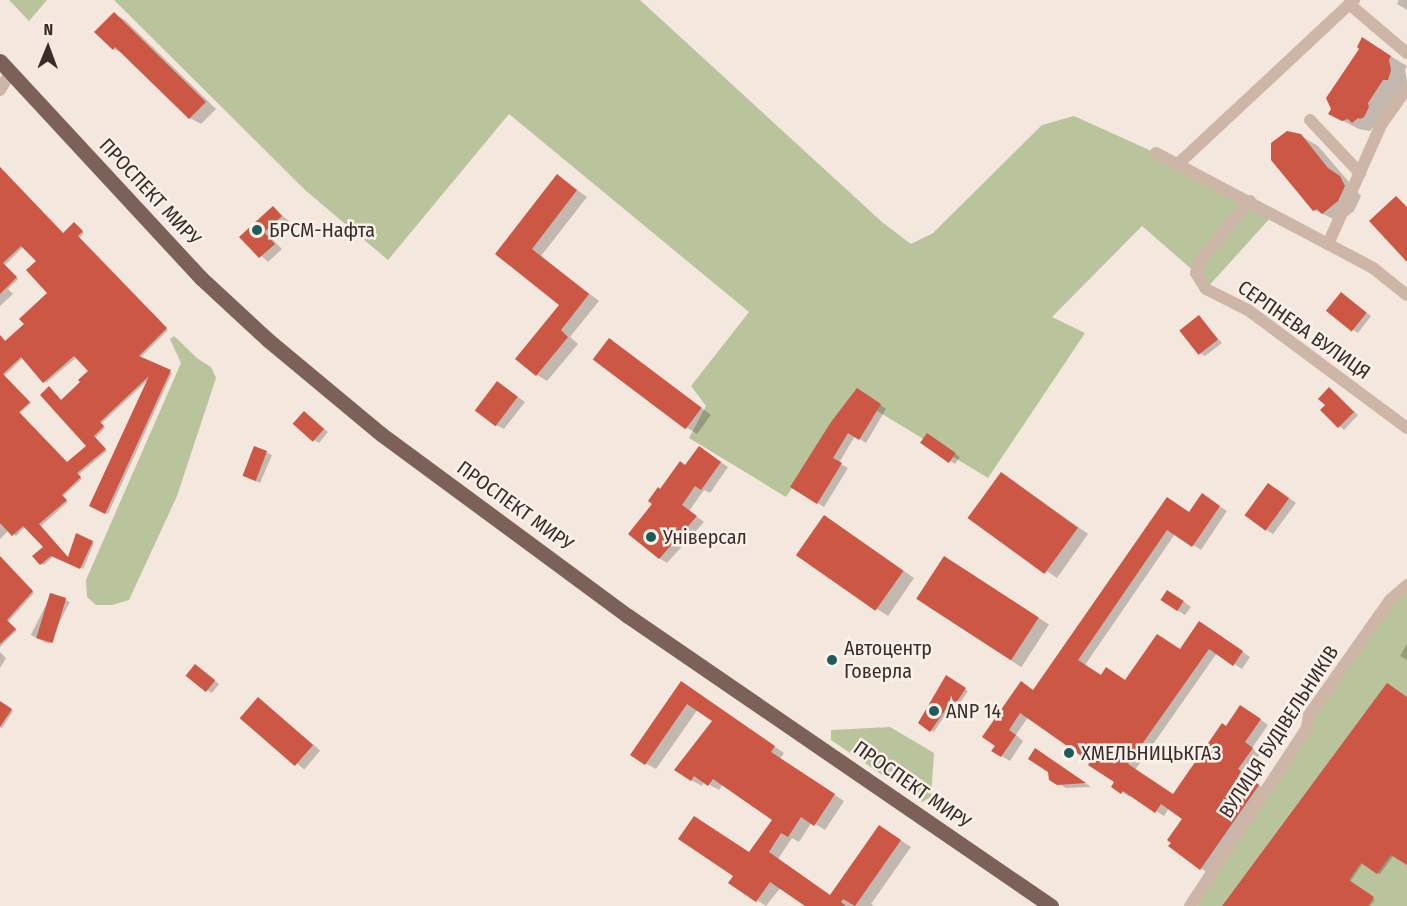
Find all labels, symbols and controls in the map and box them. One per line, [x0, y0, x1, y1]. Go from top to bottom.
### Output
north arrow [18, 18, 78, 78]
text: N [43, 20, 53, 39]
street label: ПРОСПЕКТ МИРУ [94, 134, 206, 250]
place label: БРСМ-Нафта [269, 218, 375, 242]
marker: БРСМ-Нафта [250, 223, 264, 237]
street label: СЕРПНЕВА ВУЛИЦЯ [1233, 275, 1375, 385]
street label: ПРОСПЕКТ МИРУ [452, 456, 578, 556]
place label: Універсал [663, 525, 747, 549]
marker: Універсал [644, 530, 658, 544]
place label: Автоцентр Говерла [844, 636, 932, 683]
street label: ВУЛИЦЯ БУДІВЕЛЬНИКІВ [1214, 641, 1344, 823]
marker: Автоцентр Говерла [825, 653, 839, 667]
place label: ANP 14 [946, 699, 1001, 723]
marker: ANP 14 [927, 704, 941, 718]
street label: ПРОСПЕКТ МИРУ [849, 736, 975, 834]
place label: ХМЕЛЬНИЦЬКГАЗ [1081, 741, 1221, 765]
marker: ХМЕЛЬНИЦЬКГАЗ [1062, 746, 1076, 760]

